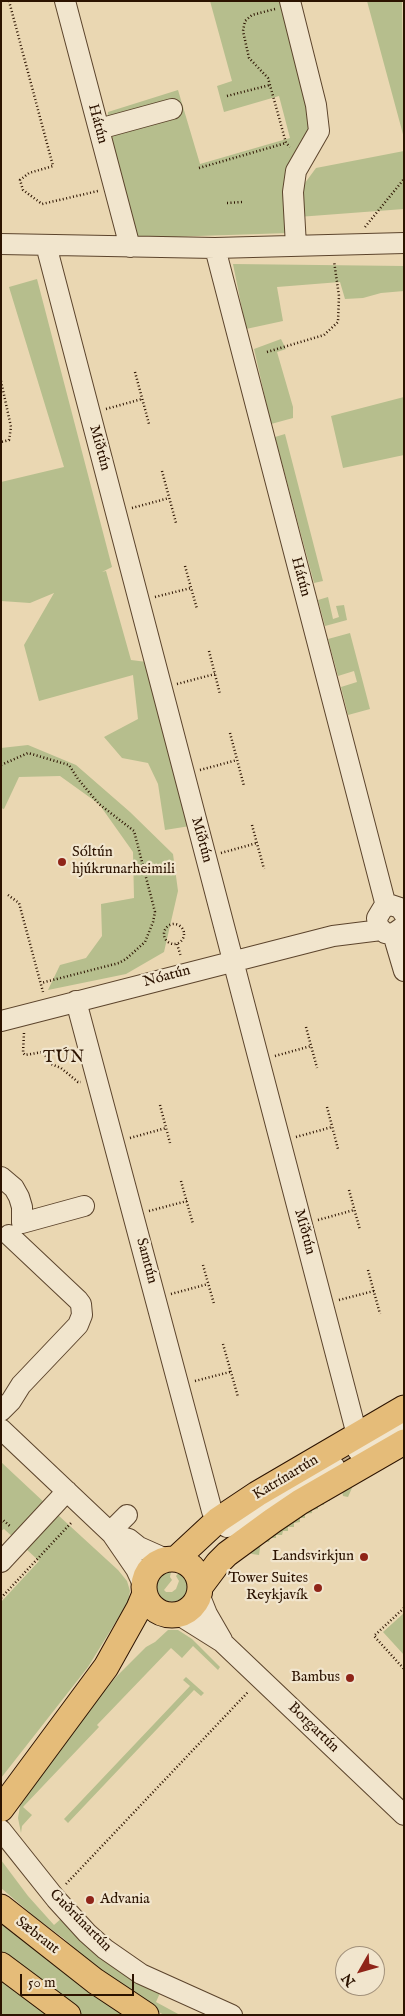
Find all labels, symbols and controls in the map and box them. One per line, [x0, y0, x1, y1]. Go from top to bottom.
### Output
street label: Hátún [83, 102, 111, 146]
street label: Miðtún [84, 423, 114, 473]
street label: Hátún [286, 555, 314, 599]
street label: Miðtún [186, 815, 216, 865]
place label: Sóltún hjúkrunarheimili [72, 844, 175, 879]
marker: Sóltún hjúkrunarheimili [56, 856, 68, 868]
street label: Nóatún [141, 962, 193, 992]
district label: TÚN [43, 1049, 85, 1069]
street label: Miðtún [289, 1207, 319, 1257]
street label: Samtún [131, 1236, 161, 1286]
street label: Katrínartún [250, 1452, 322, 1504]
place label: Landsvirkjun [272, 1548, 354, 1566]
marker: Landsvirkjun [358, 1551, 370, 1563]
place label: Tower Suites Reykjavík [228, 1570, 308, 1605]
marker: Tower Suites Reykjavík [312, 1582, 324, 1594]
place label: Bambus [291, 1669, 340, 1687]
marker: Bambus [344, 1672, 356, 1684]
street label: Borgartún [284, 1699, 342, 1757]
street label: Guðrúnartún [45, 1886, 115, 1956]
place label: Advania [100, 1891, 150, 1909]
marker: Advania [84, 1894, 96, 1906]
street label: Sæbraut [12, 1913, 62, 1959]
north arrow [335, 1946, 385, 1996]
scale bar [22, 1964, 136, 1996]
text: N [338, 1969, 360, 1990]
text: 50 m [28, 1973, 56, 1992]

